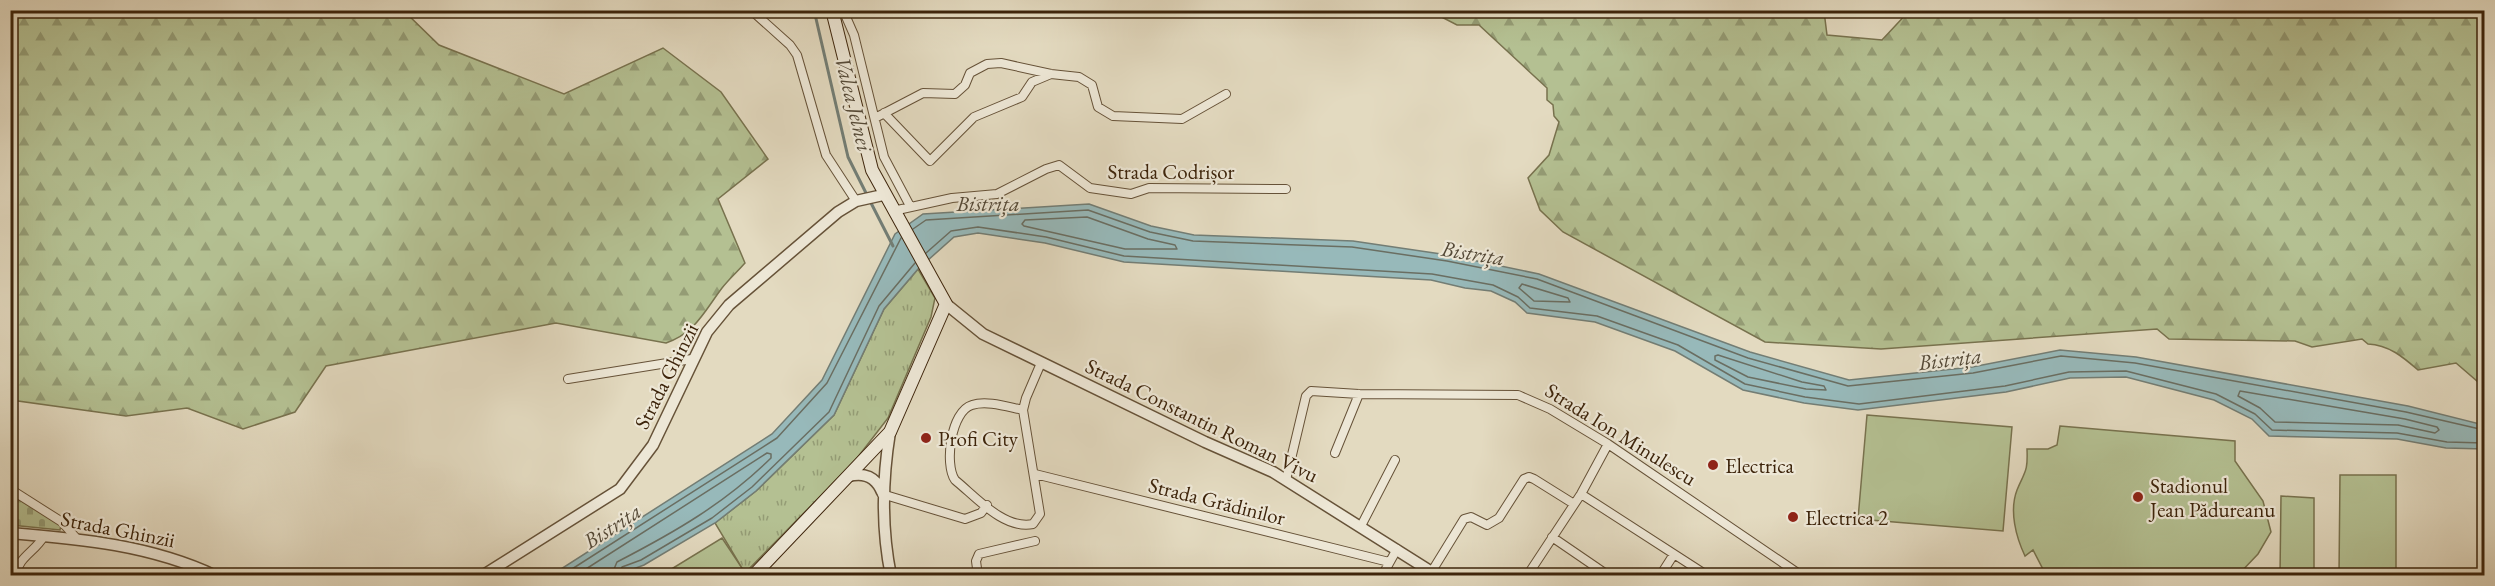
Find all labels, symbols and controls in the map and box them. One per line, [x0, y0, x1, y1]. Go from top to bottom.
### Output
water label: Valea Jelnei [828, 54, 880, 156]
street label: Strada Codrișor [1107, 158, 1235, 185]
water label: Bistrița [955, 189, 1020, 218]
water label: Bistrița [1438, 234, 1507, 272]
street label: Strada Ghinzii [628, 318, 704, 434]
water label: Bistrița [1916, 341, 1983, 377]
street label: Strada Constantin Roman Vivu [1081, 352, 1323, 488]
street label: Strada Ion Minulescu [1540, 377, 1702, 491]
place label: Profi City [938, 425, 1019, 452]
marker: Profi City [919, 431, 933, 445]
place label: Electrica [1725, 452, 1794, 479]
marker: Electrica [1706, 458, 1720, 472]
street label: Strada Grădinilor [1146, 471, 1288, 531]
place label: Stadionul Jean Pădureanu [2148, 472, 2275, 523]
marker: Stadionul Jean Pădureanu [2131, 490, 2145, 504]
water label: Bistrița [577, 497, 647, 556]
place label: Electrica 2 [1805, 504, 1888, 531]
street label: Strada Ghinzii [59, 505, 177, 553]
marker: Electrica 2 [1786, 510, 1800, 524]

